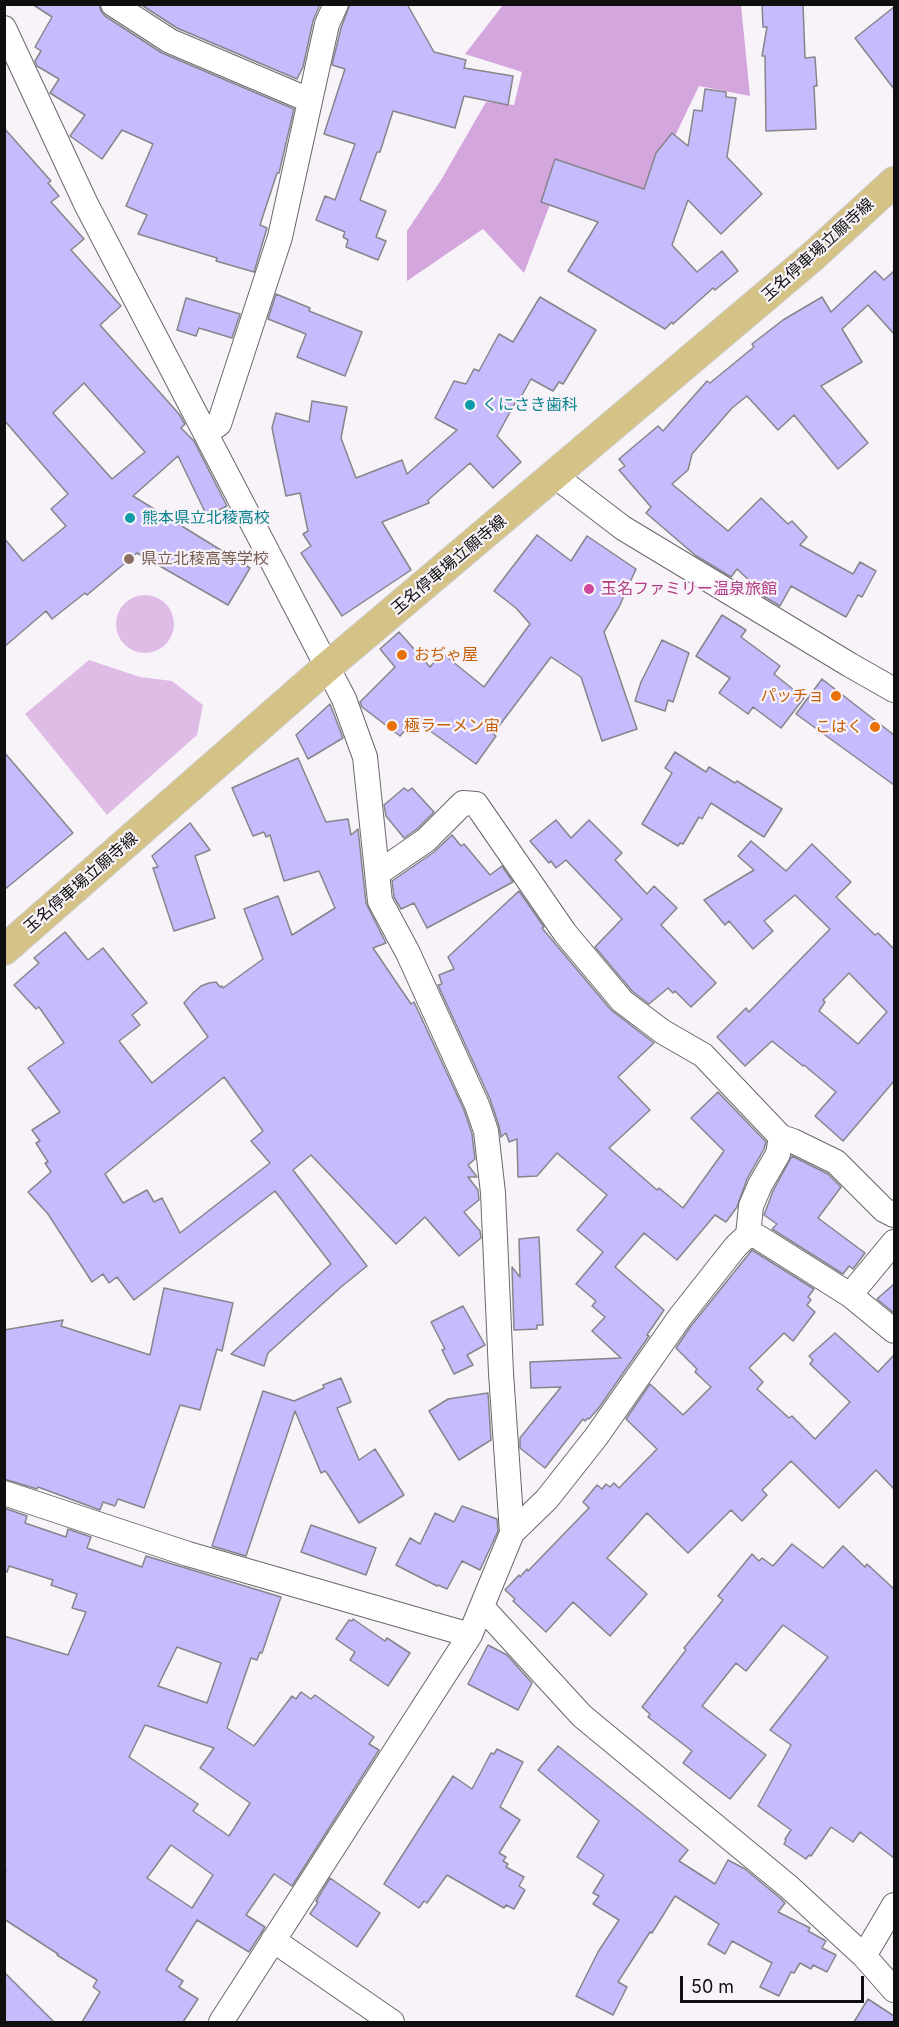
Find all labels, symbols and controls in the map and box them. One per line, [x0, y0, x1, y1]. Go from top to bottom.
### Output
street label: 玉名停車場立願寺線 [758, 195, 878, 305]
place label: くにさき歯科 [482, 395, 578, 415]
marker: くにさき歯科 [463, 398, 477, 412]
place label: 熊本県立北稜高校 [142, 508, 270, 528]
marker: 熊本県立北稜高校 [123, 511, 137, 525]
street label: 玉名停車場立願寺線 [388, 511, 510, 619]
place label: 県立北稜高等学校 [141, 549, 269, 569]
marker: 県立北稜高等学校 [122, 552, 136, 566]
place label: 玉名ファミリー温泉旅館 [601, 579, 777, 599]
marker: 玉名ファミリー温泉旅館 [582, 582, 596, 596]
place label: おぢゃ屋 [414, 645, 478, 665]
marker: おぢゃ屋 [395, 648, 409, 662]
place label: パッチョ [760, 686, 824, 706]
marker: パッチョ [829, 689, 843, 703]
place label: 極ラーメン宙 [404, 716, 500, 736]
place label: こはく [815, 717, 863, 737]
marker: 極ラーメン宙 [385, 719, 399, 733]
marker: こはく [868, 720, 882, 734]
street label: 玉名停車場立願寺線 [20, 829, 142, 937]
scale bar [683, 1964, 868, 2002]
text: 50 m [691, 1976, 734, 1997]

